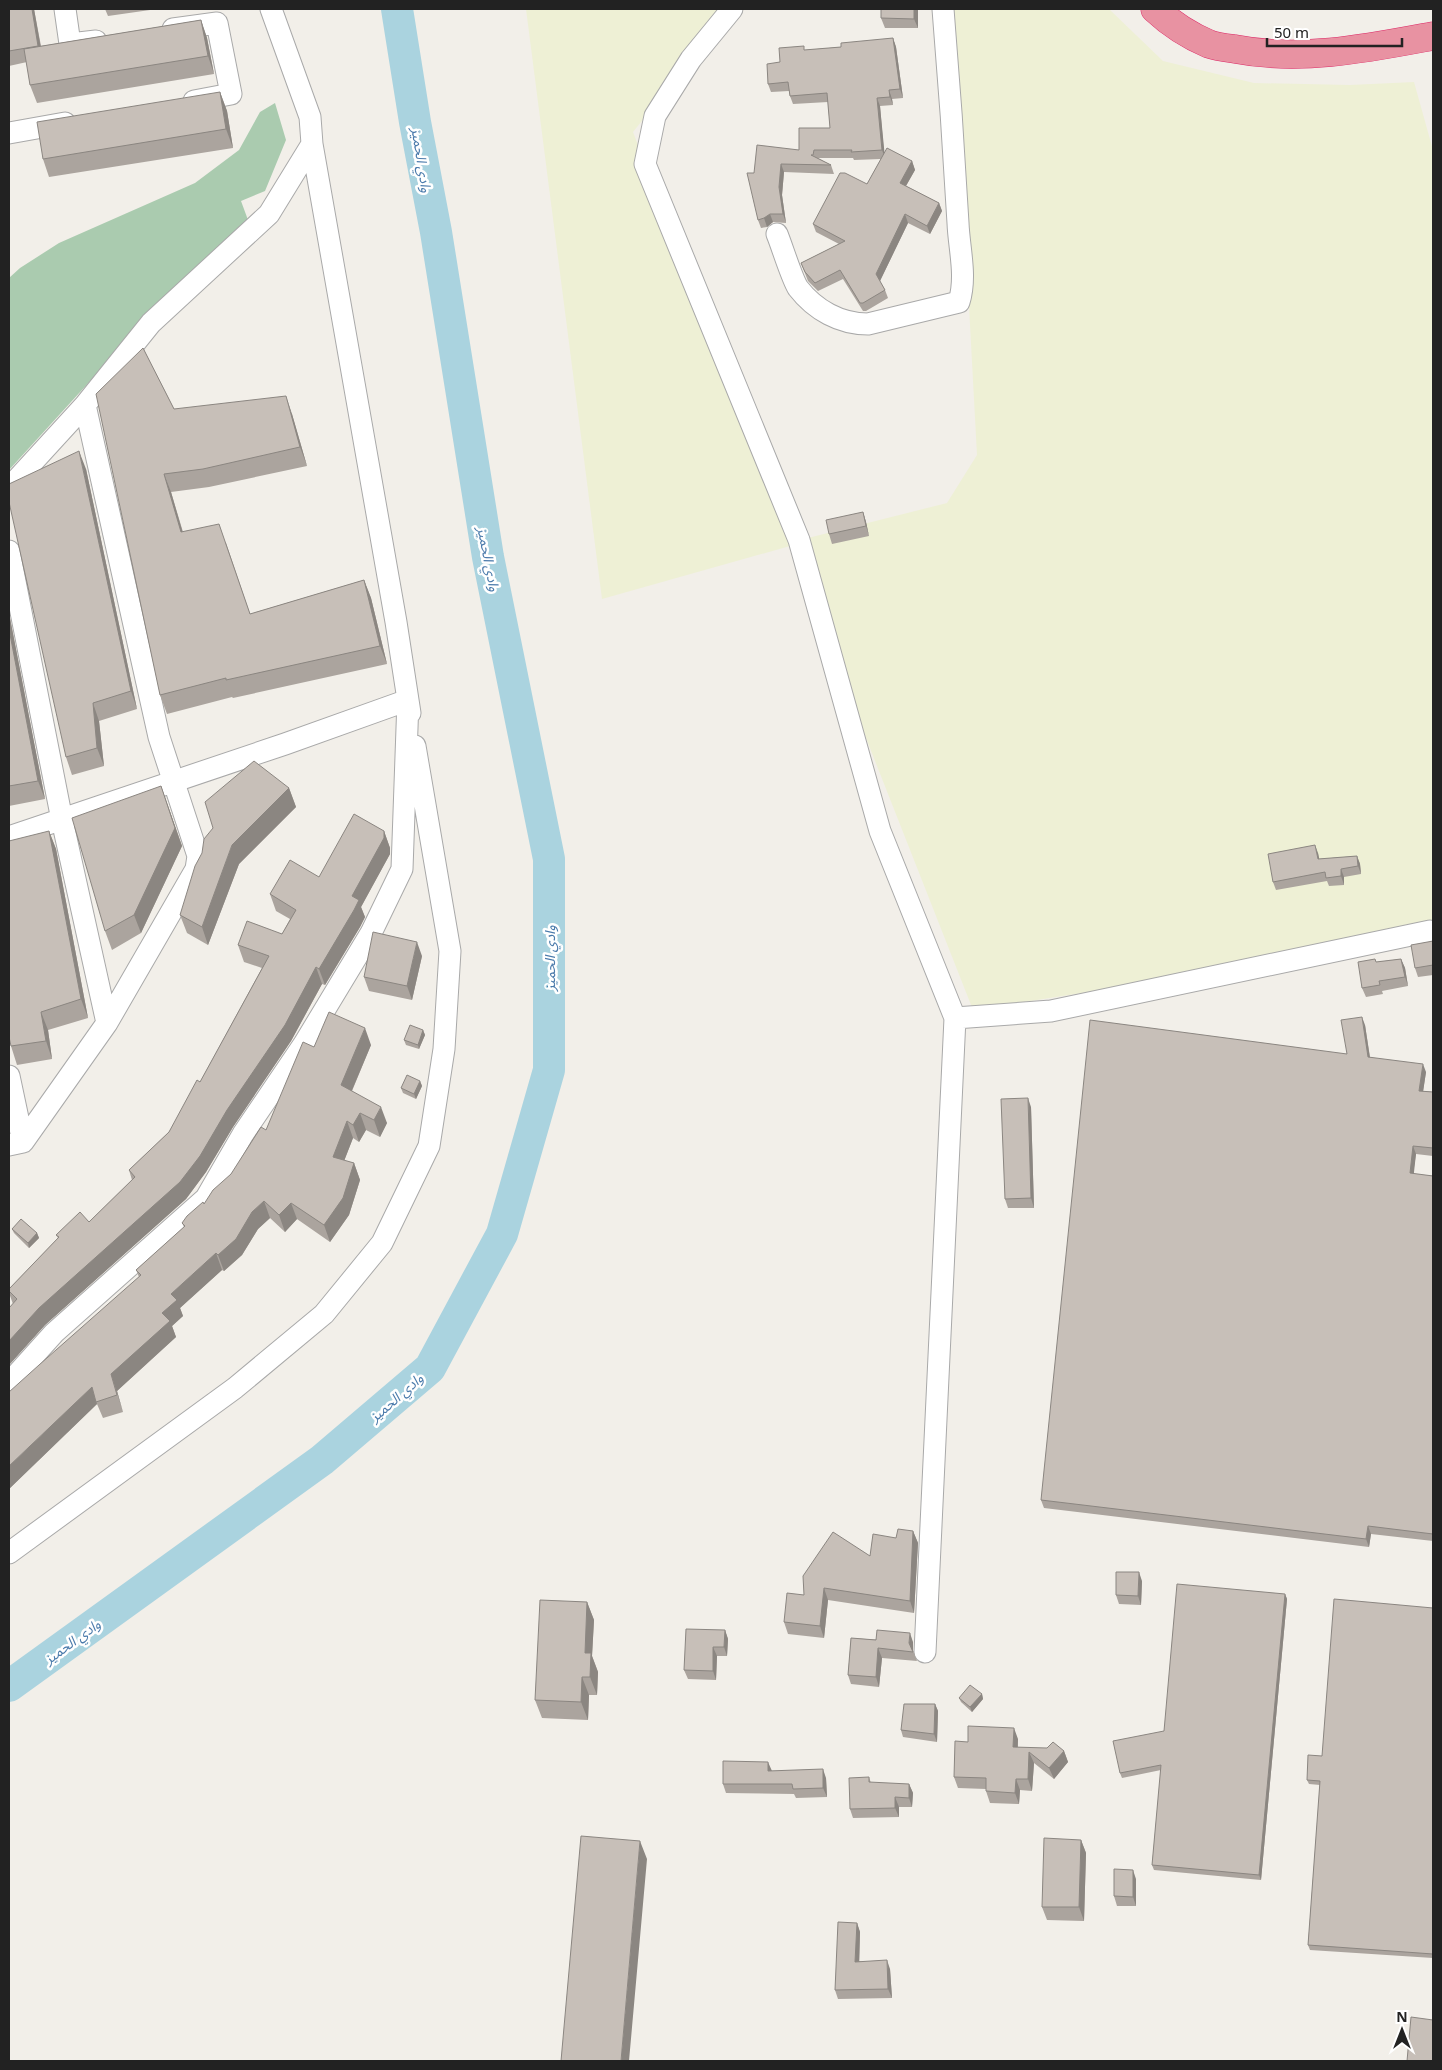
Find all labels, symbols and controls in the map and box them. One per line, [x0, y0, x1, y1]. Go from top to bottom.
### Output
scale bar [1267, 15, 1402, 47]
text: 50 m [1274, 22, 1309, 42]
water label: وادي الحميز [405, 125, 436, 194]
water label: وادي الحميز [471, 524, 505, 593]
water label: وادي الحميز [540, 925, 561, 992]
water label: وادي الحميز [364, 1368, 428, 1428]
water label: وادي الحميز [39, 1614, 105, 1670]
north arrow [1377, 2005, 1427, 2055]
text: N [1396, 2007, 1408, 2026]

